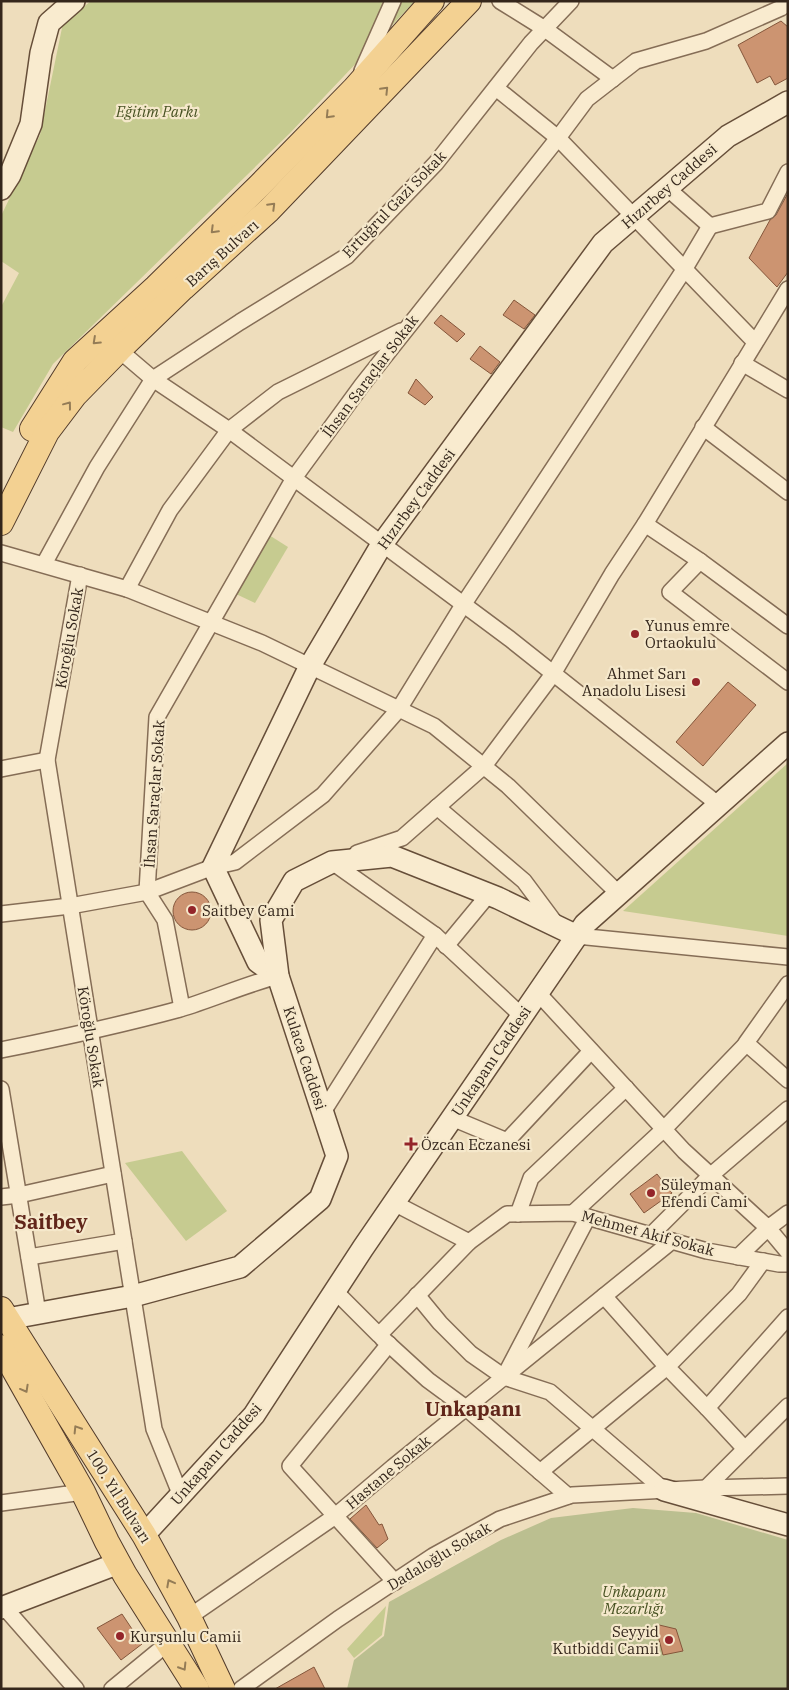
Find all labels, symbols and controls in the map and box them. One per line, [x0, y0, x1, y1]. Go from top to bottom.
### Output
one-way arrow [379, 86, 388, 95]
park label: Eğitim Parkı [115, 102, 198, 121]
one-way arrow [326, 109, 335, 118]
street label: Hızırbey Caddesi [617, 139, 721, 233]
street label: Ertuğrul Gazi Sokak [338, 146, 450, 261]
one-way arrow [266, 203, 275, 212]
street label: Barış Bulvarı [182, 215, 263, 291]
one-way arrow [211, 224, 220, 233]
street label: İhsan Saraçlar Sokak [318, 311, 422, 441]
one-way arrow [92, 335, 101, 344]
one-way arrow [62, 402, 70, 411]
street label: Hızırbey Caddesi [373, 445, 459, 553]
street label: Köroğlu Sokak [51, 586, 87, 690]
place label: Yunus emre Ortaokulu [645, 616, 730, 652]
marker: Yunus emre Ortaokulu [629, 628, 641, 640]
place label: Ahmet Sarı Anadolu Lisesi [582, 664, 686, 700]
marker: Ahmet Sarı Anadolu Lisesi [690, 676, 702, 688]
street label: İhsan Saraçlar Sokak [139, 719, 169, 869]
place label: Saitbey Cami [202, 901, 295, 920]
marker: Saitbey Cami [186, 904, 198, 916]
street label: Köroğlu Sokak [74, 985, 108, 1089]
street label: Unkapanı Caddesi [447, 1002, 535, 1120]
street label: Kulaca Caddesi [279, 1004, 331, 1112]
place label: Özcan Eczanesi [421, 1135, 531, 1154]
marker: Özcan Eczanesi [405, 1138, 417, 1150]
place label: Süleyman Efendi Cami [661, 1175, 748, 1211]
marker: Süleyman Efendi Cami [645, 1187, 657, 1199]
street label: Mehmet Akif Sokak [579, 1206, 717, 1260]
district label: Saitbey [14, 1208, 88, 1235]
one-way arrow [19, 1384, 29, 1393]
district label: Unkapanı [425, 1395, 522, 1422]
street label: Unkapanı Caddesi [167, 1399, 266, 1509]
one-way arrow [74, 1425, 83, 1434]
street label: Hastane Sokak [342, 1431, 434, 1513]
street label: 100. Yıl Bulvarı [83, 1446, 156, 1547]
street label: Dadaloğlu Sokak [384, 1517, 494, 1594]
one-way arrow [166, 1579, 176, 1588]
park label: Unkapanı Mezarlığı [602, 1582, 666, 1618]
place label: Seyyid Kutbiddi Camii [553, 1622, 659, 1658]
place label: Kurşunlu Camii [130, 1627, 241, 1646]
marker: Kurşunlu Camii [114, 1630, 126, 1642]
marker: Seyyid Kutbiddi Camii [663, 1634, 675, 1646]
one-way arrow [177, 1662, 186, 1671]

